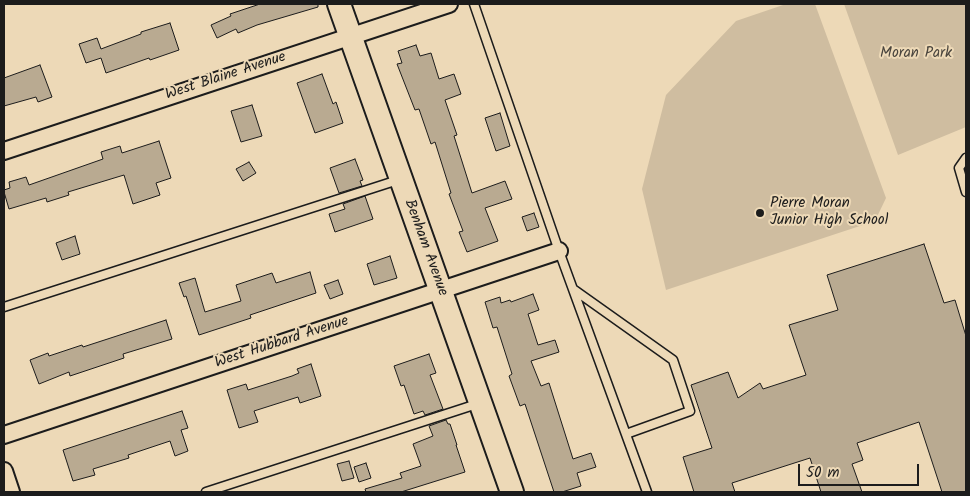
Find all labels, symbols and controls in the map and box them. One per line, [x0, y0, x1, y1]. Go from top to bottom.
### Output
park label: Moran Park [880, 45, 952, 63]
street label: West Blaine Avenue [164, 49, 288, 105]
place label: Pierre Moran Junior High School [770, 195, 888, 230]
street label: Benham Avenue [399, 197, 451, 299]
marker: Pierre Moran Junior High School [754, 207, 766, 219]
street label: West Hubbard Avenue [213, 313, 351, 373]
scale bar [800, 454, 921, 486]
text: 50 m [806, 461, 840, 485]

